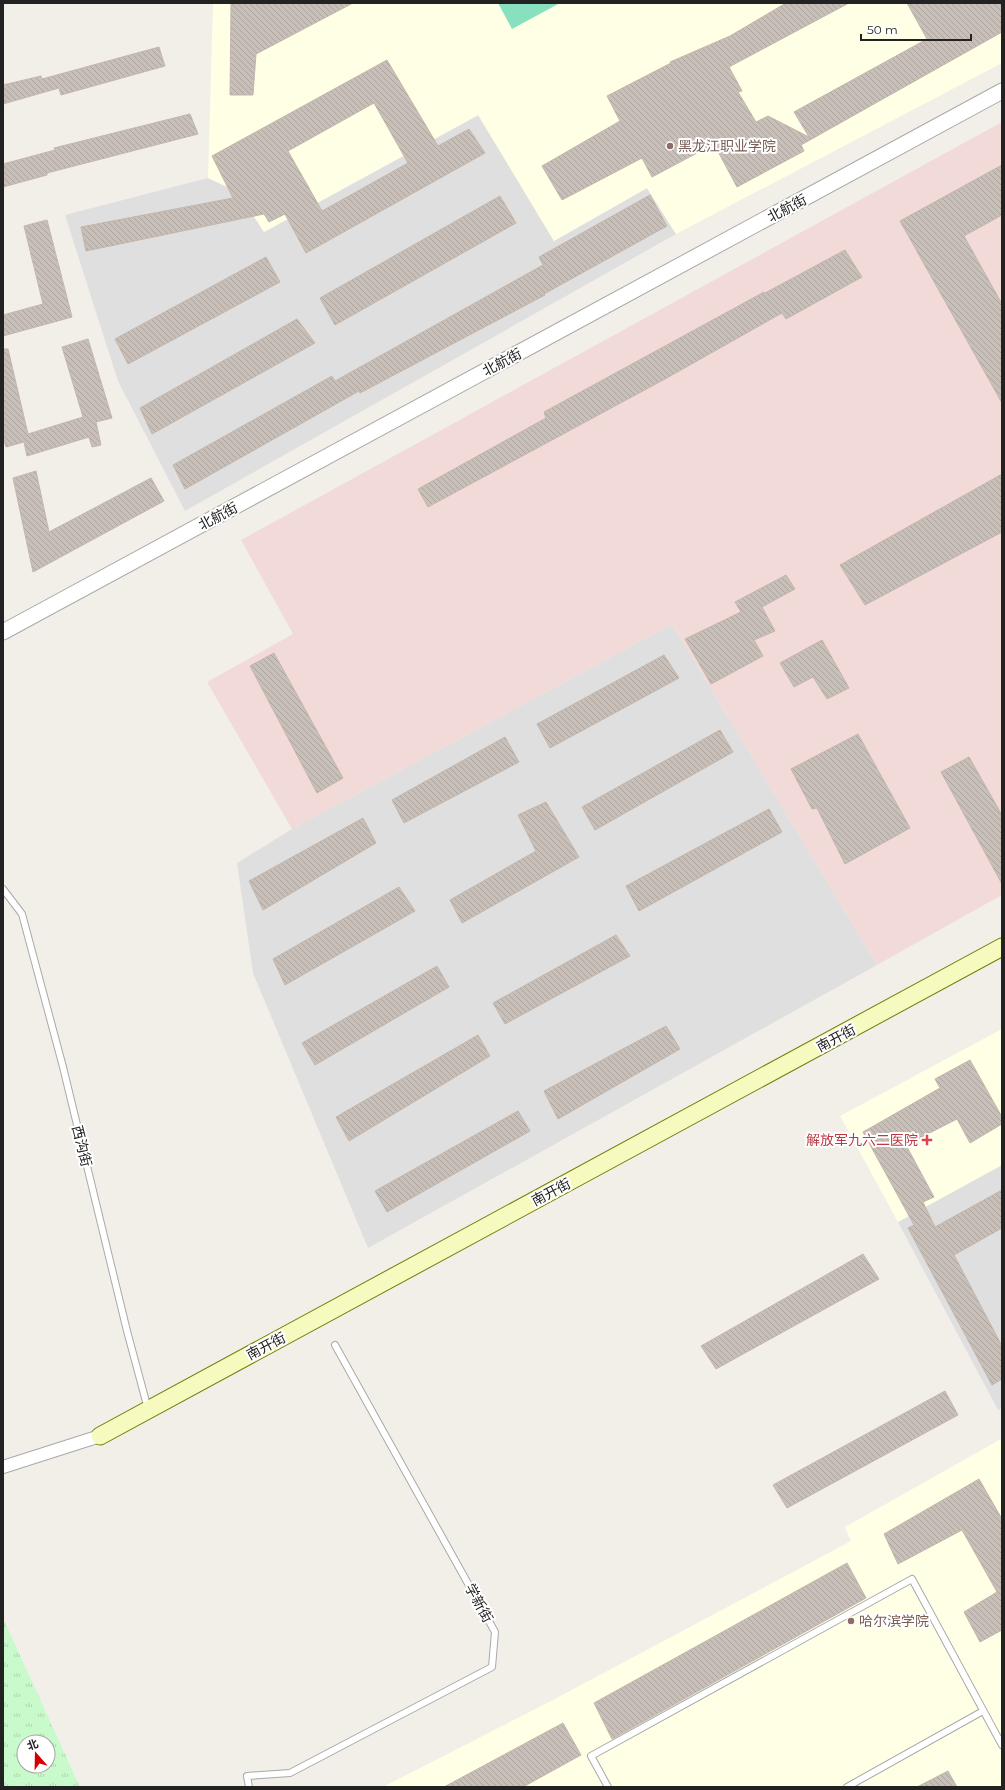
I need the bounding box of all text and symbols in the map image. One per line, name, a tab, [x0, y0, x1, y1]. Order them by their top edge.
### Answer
scale bar	[861, 16, 971, 42]
text: 50 m	[867, 22, 898, 37]
place label: 黑龙江职业学院	[678, 137, 776, 155]
marker: 黑龙江职业学院	[665, 141, 675, 151]
street label: 北航街	[764, 190, 810, 226]
street label: 北航街	[479, 344, 525, 380]
street label: 北航街	[195, 498, 241, 534]
street label: 南开街	[813, 1020, 859, 1056]
street label: 西沟街	[68, 1123, 96, 1169]
place label: 解放军九六二医院	[806, 1131, 918, 1149]
marker: 解放军九六二医院	[921, 1134, 933, 1146]
street label: 南开街	[528, 1174, 574, 1210]
street label: 南开街	[243, 1328, 289, 1364]
street label: 学新街	[461, 1580, 497, 1626]
place label: 哈尔滨学院	[859, 1612, 929, 1630]
marker: 哈尔滨学院	[846, 1616, 856, 1626]
north arrow	[16, 1734, 56, 1774]
text: 北	[25, 1736, 40, 1753]

